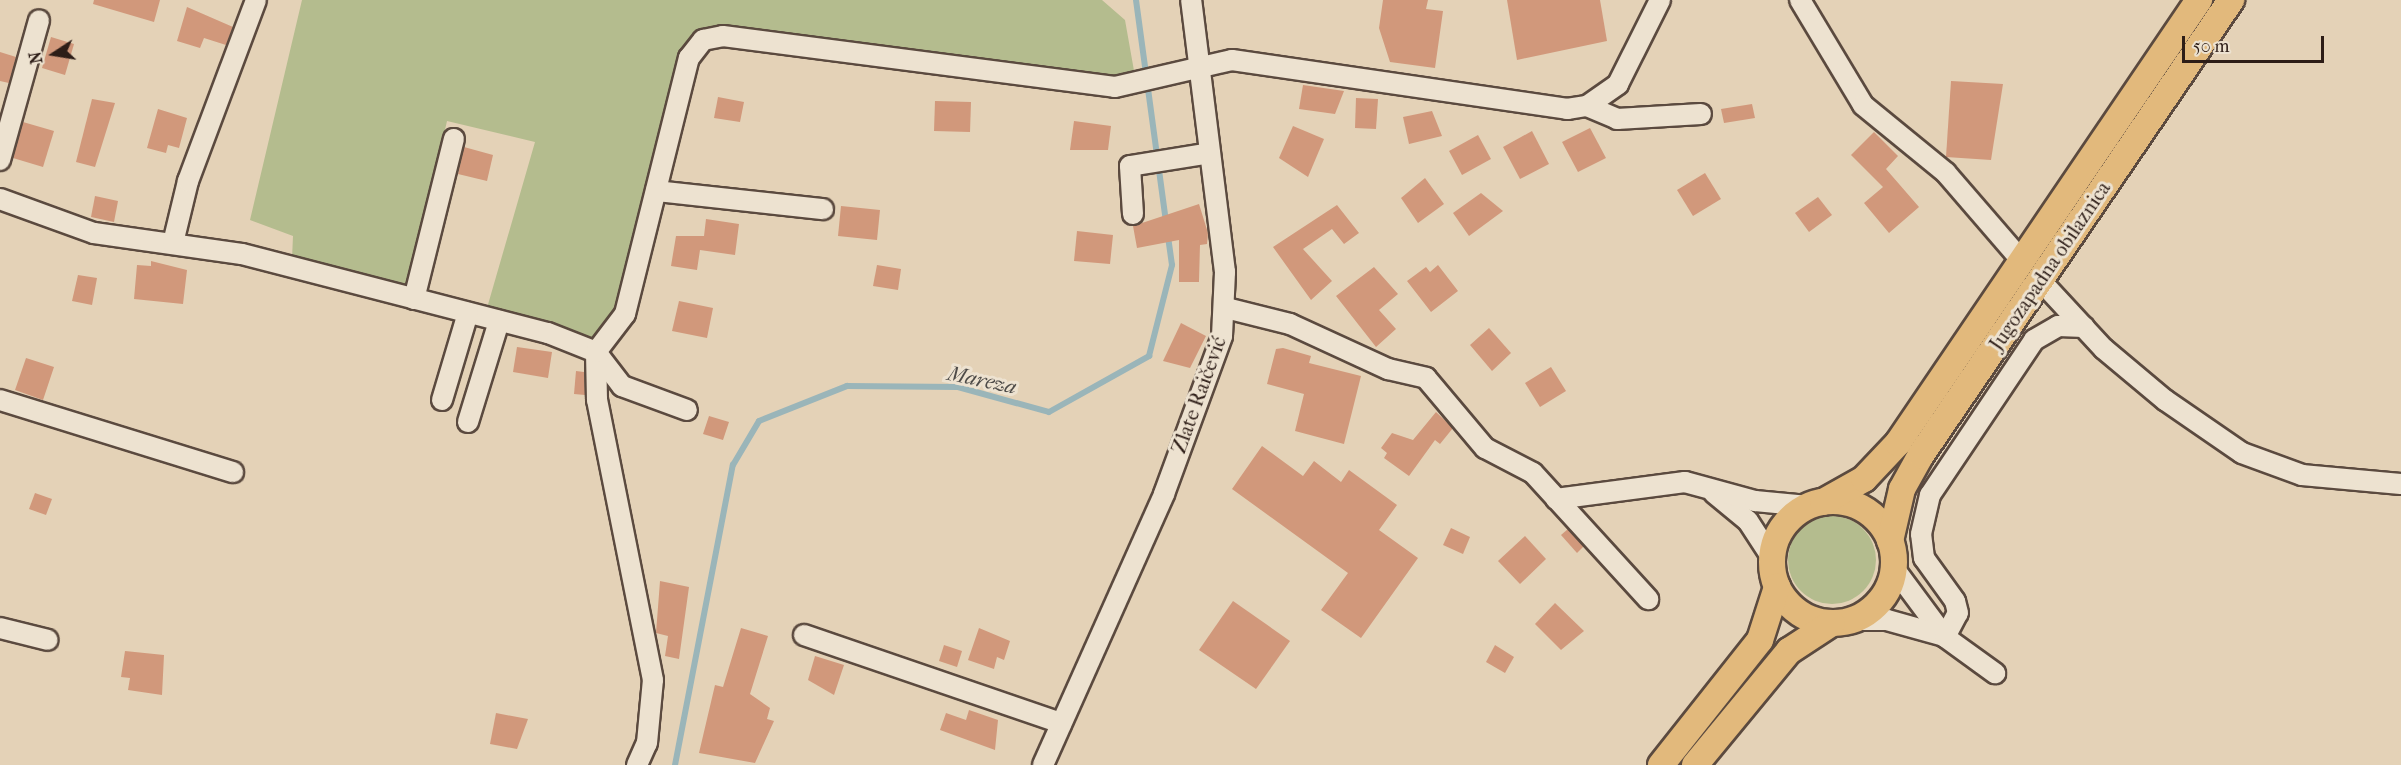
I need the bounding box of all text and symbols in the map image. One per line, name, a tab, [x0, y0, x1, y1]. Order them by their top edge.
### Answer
north arrow	[24, 24, 84, 84]
scale bar	[2185, 24, 2328, 62]
text: 50 m	[2193, 36, 2229, 57]
text: N	[25, 50, 46, 66]
street label: Jugozapadna obilaznica	[1984, 177, 2116, 355]
street label: Zlate Raičević	[1167, 333, 1231, 457]
water label: Mareza	[945, 360, 1019, 400]

